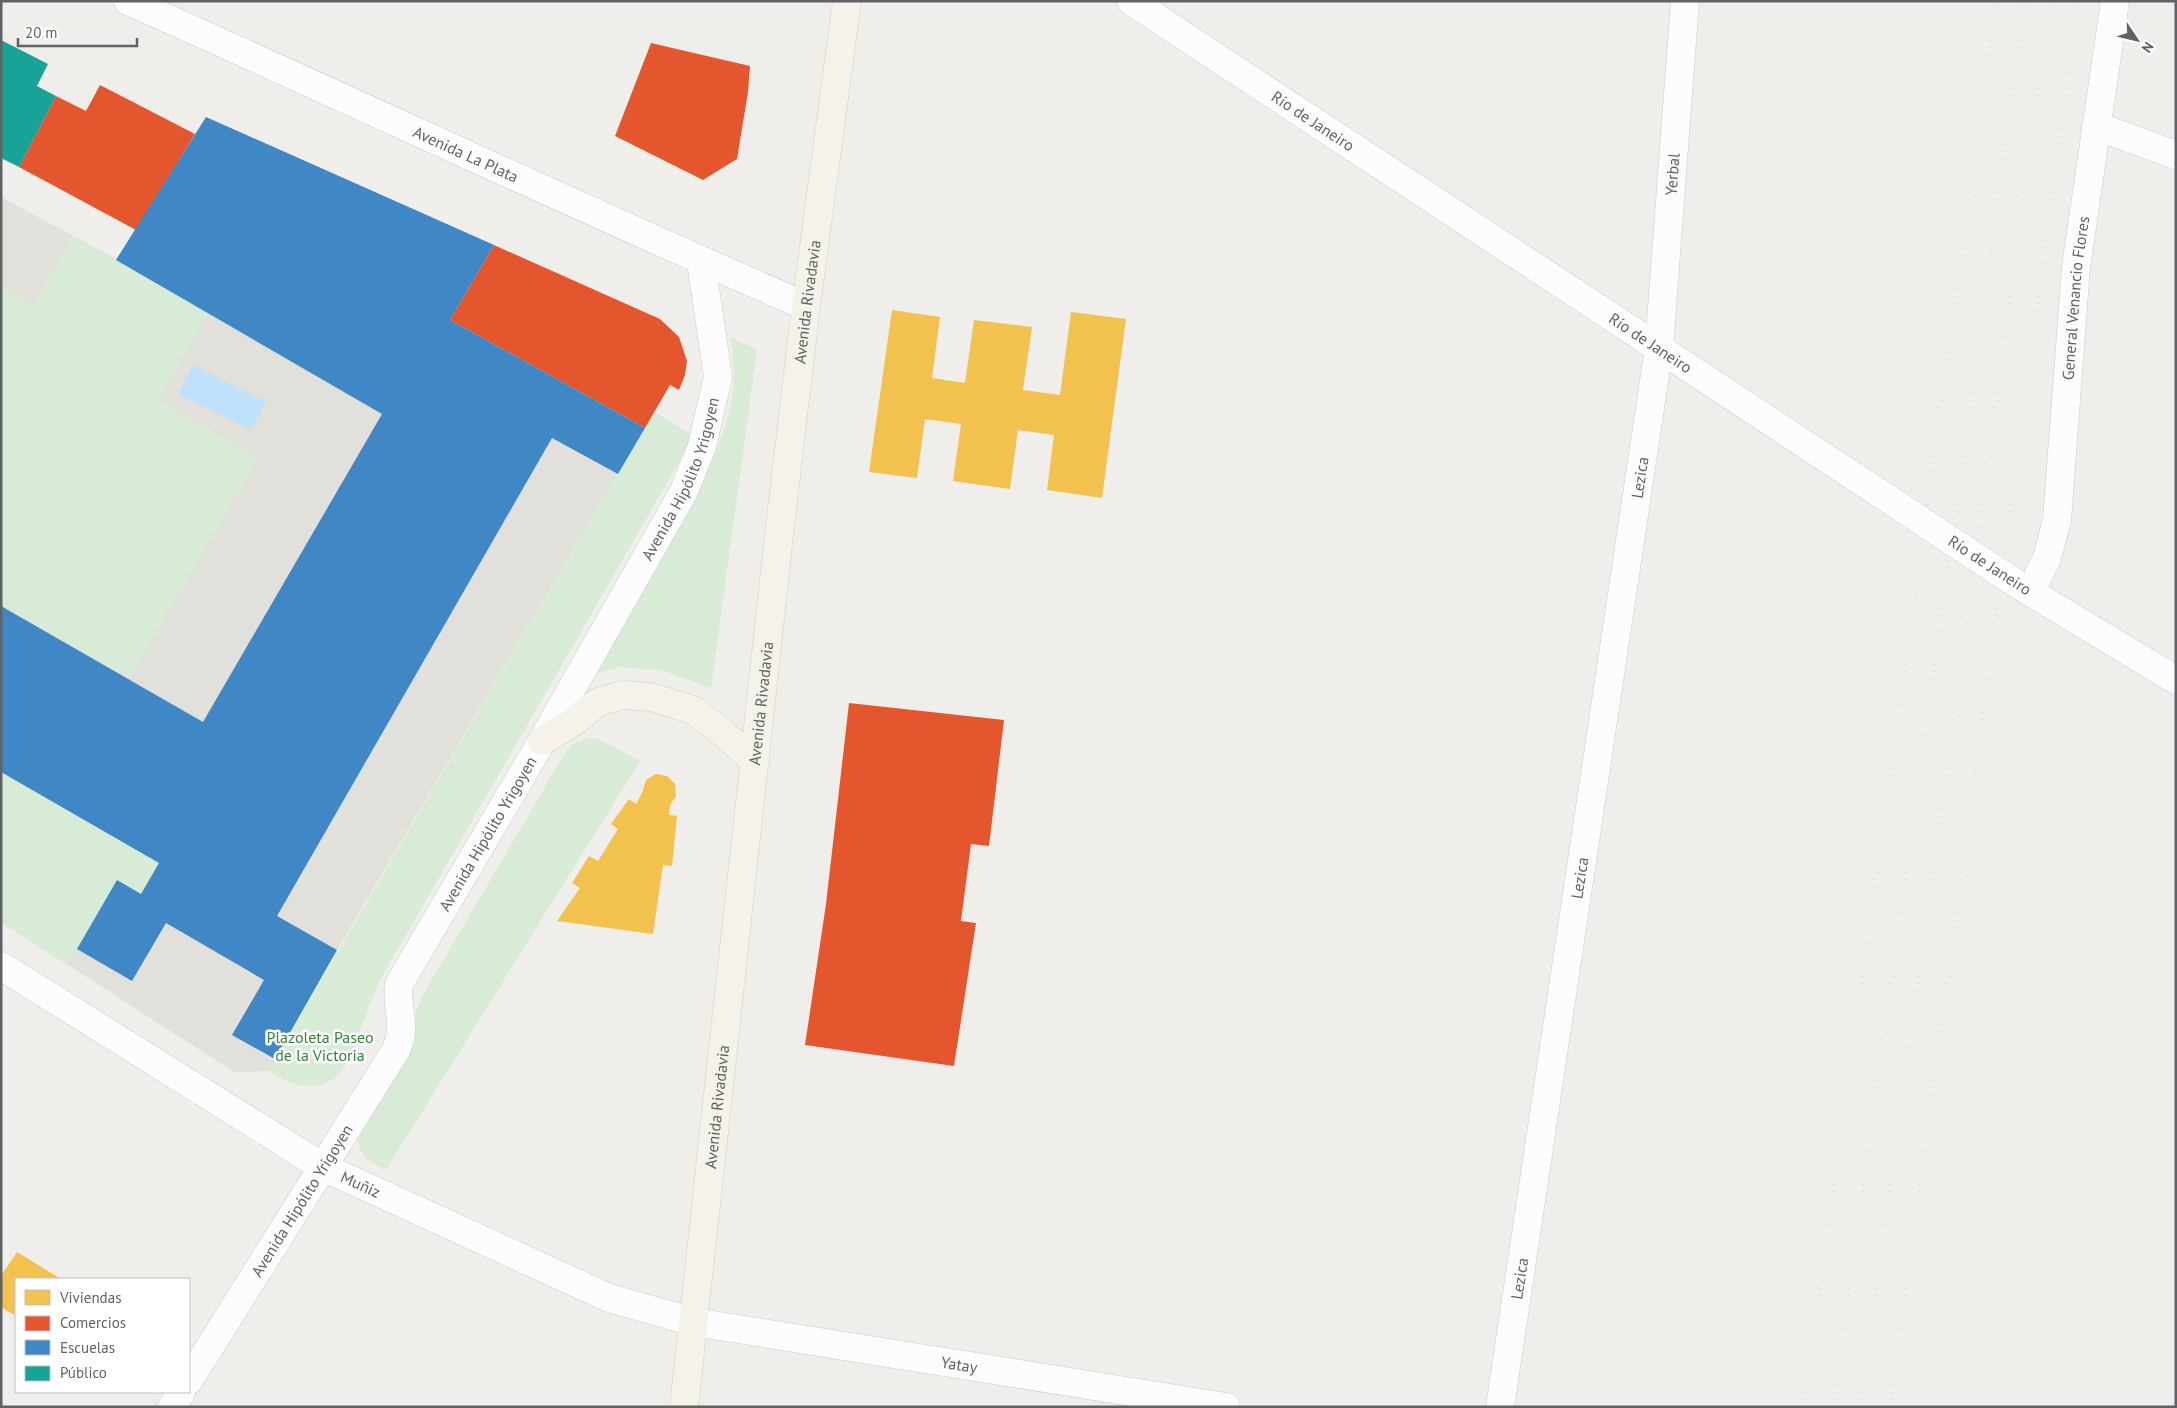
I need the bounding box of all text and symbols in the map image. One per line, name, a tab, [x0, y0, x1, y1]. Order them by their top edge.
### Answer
scale bar	[18, 15, 136, 47]
north arrow	[2112, 15, 2162, 65]
text: 20 m	[25, 23, 58, 42]
text: N	[2138, 39, 2158, 56]
street label: Río de Janeiro	[1268, 86, 1358, 155]
street label: Avenida La Plata	[410, 121, 522, 187]
street label: Yerbal	[1660, 152, 1684, 196]
street label: General Venancio Flores	[2058, 214, 2093, 381]
street label: Avenida Rivadavia	[789, 239, 825, 365]
street label: Río de Janeiro	[1605, 308, 1696, 377]
street label: Avenida Hipólito Yrigoyen	[637, 395, 723, 564]
street label: Lezica	[1627, 455, 1653, 500]
street label: Río de Janeiro	[1945, 531, 2035, 599]
street label: Avenida Rivadavia	[744, 640, 777, 766]
street label: Avenida Hipólito Yrigoyen	[434, 753, 541, 915]
street label: Lezica	[1566, 856, 1592, 900]
park label: Plazoleta Paseo de la Victoria	[266, 1027, 374, 1065]
street label: Avenida Rivadavia	[700, 1044, 733, 1170]
street label: Avenida Hipólito Yrigoyen	[246, 1121, 357, 1280]
street label: Muñiz	[338, 1167, 384, 1202]
street label: Lezica	[1506, 1256, 1532, 1301]
legend	[15, 1278, 190, 1393]
text: Viviendas	[59, 1288, 121, 1307]
text: Comercios	[60, 1313, 126, 1332]
text: Escuelas	[60, 1338, 115, 1357]
street label: Yatay	[940, 1352, 979, 1377]
text: Público	[60, 1363, 107, 1382]

